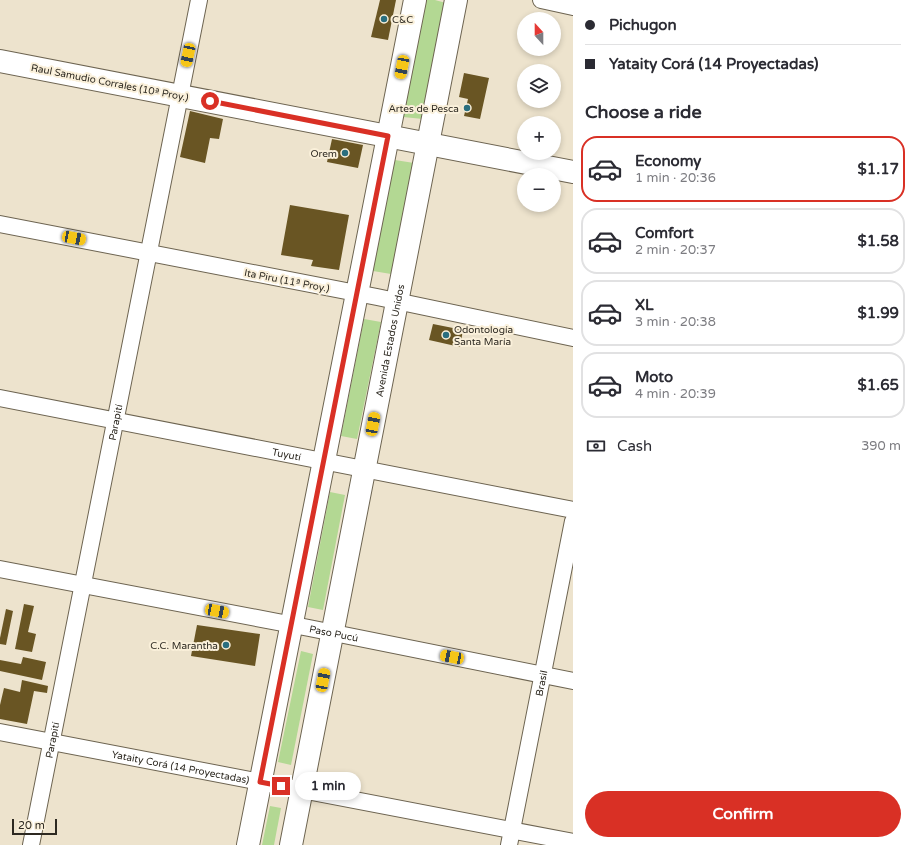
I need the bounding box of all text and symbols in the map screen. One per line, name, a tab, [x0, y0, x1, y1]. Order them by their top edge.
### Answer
north arrow	[517, 12, 561, 56]
map controls	[517, 12, 561, 212]
marker: C&C	[379, 14, 389, 24]
place label: C&C	[392, 14, 413, 26]
text: Pichugon	[609, 16, 677, 34]
car	[180, 42, 196, 68]
car	[394, 54, 410, 80]
text: Yataity Corá (14 Proyectadas)	[609, 55, 819, 73]
street label: Raul Samudio Corrales (10ª Proy.)	[30, 62, 190, 104]
button: layers	[517, 64, 561, 108]
route start	[201, 92, 219, 110]
text: Choose a ride	[585, 101, 702, 123]
place label: Artes de Pesca	[388, 103, 459, 115]
marker: Artes de Pesca	[462, 103, 472, 113]
button: +	[517, 116, 561, 160]
place label: Orem	[310, 148, 337, 160]
marker: Orem	[340, 148, 350, 158]
icon: car	[587, 151, 623, 187]
text: Economy	[635, 152, 701, 170]
text: $1.17	[858, 160, 899, 178]
button: −	[517, 168, 561, 212]
text: 1 min · 20:36	[635, 170, 716, 186]
icon: car	[587, 223, 623, 259]
text: Comfort	[635, 224, 694, 242]
car	[61, 230, 87, 246]
text: $1.58	[858, 232, 899, 250]
text: 2 min · 20:37	[635, 242, 716, 258]
street label: Ita Piru (11ª Proy.)	[243, 267, 330, 295]
street label: Avenida Estados Unidos	[374, 283, 407, 398]
icon: car	[587, 295, 623, 331]
text: XL	[635, 296, 654, 314]
text: $1.99	[858, 304, 899, 322]
text: 3 min · 20:38	[635, 314, 716, 330]
place label: Odontología Santa María	[454, 324, 513, 348]
marker: Odontología Santa María	[441, 330, 451, 340]
icon: car	[587, 367, 623, 403]
text: Moto	[635, 368, 673, 386]
text: $1.65	[858, 376, 899, 394]
text: 4 min · 20:39	[635, 386, 716, 402]
street label: Parapití	[107, 403, 126, 442]
car	[365, 411, 381, 437]
icon: cash	[585, 435, 607, 457]
text: Cash	[617, 437, 652, 455]
text: 390 m	[861, 438, 901, 454]
street label: Tuyutí	[271, 446, 302, 464]
car	[204, 603, 230, 619]
street label: Paso Pucú	[308, 623, 359, 645]
place label: C.C. Marantha	[150, 640, 218, 652]
marker: C.C. Marantha	[221, 640, 231, 650]
car	[439, 649, 465, 665]
car	[315, 667, 331, 693]
street label: Brasil	[534, 669, 550, 697]
street label: Parapití	[43, 721, 62, 759]
street label: Yataity Corá (14 Proyectadas)	[111, 749, 250, 787]
callout: 1 min	[295, 772, 361, 800]
route end	[272, 777, 290, 795]
text: 1 min	[311, 778, 345, 794]
button: Confirm	[585, 791, 901, 837]
scale bar	[12, 817, 57, 836]
text: 20 m	[18, 819, 45, 832]

